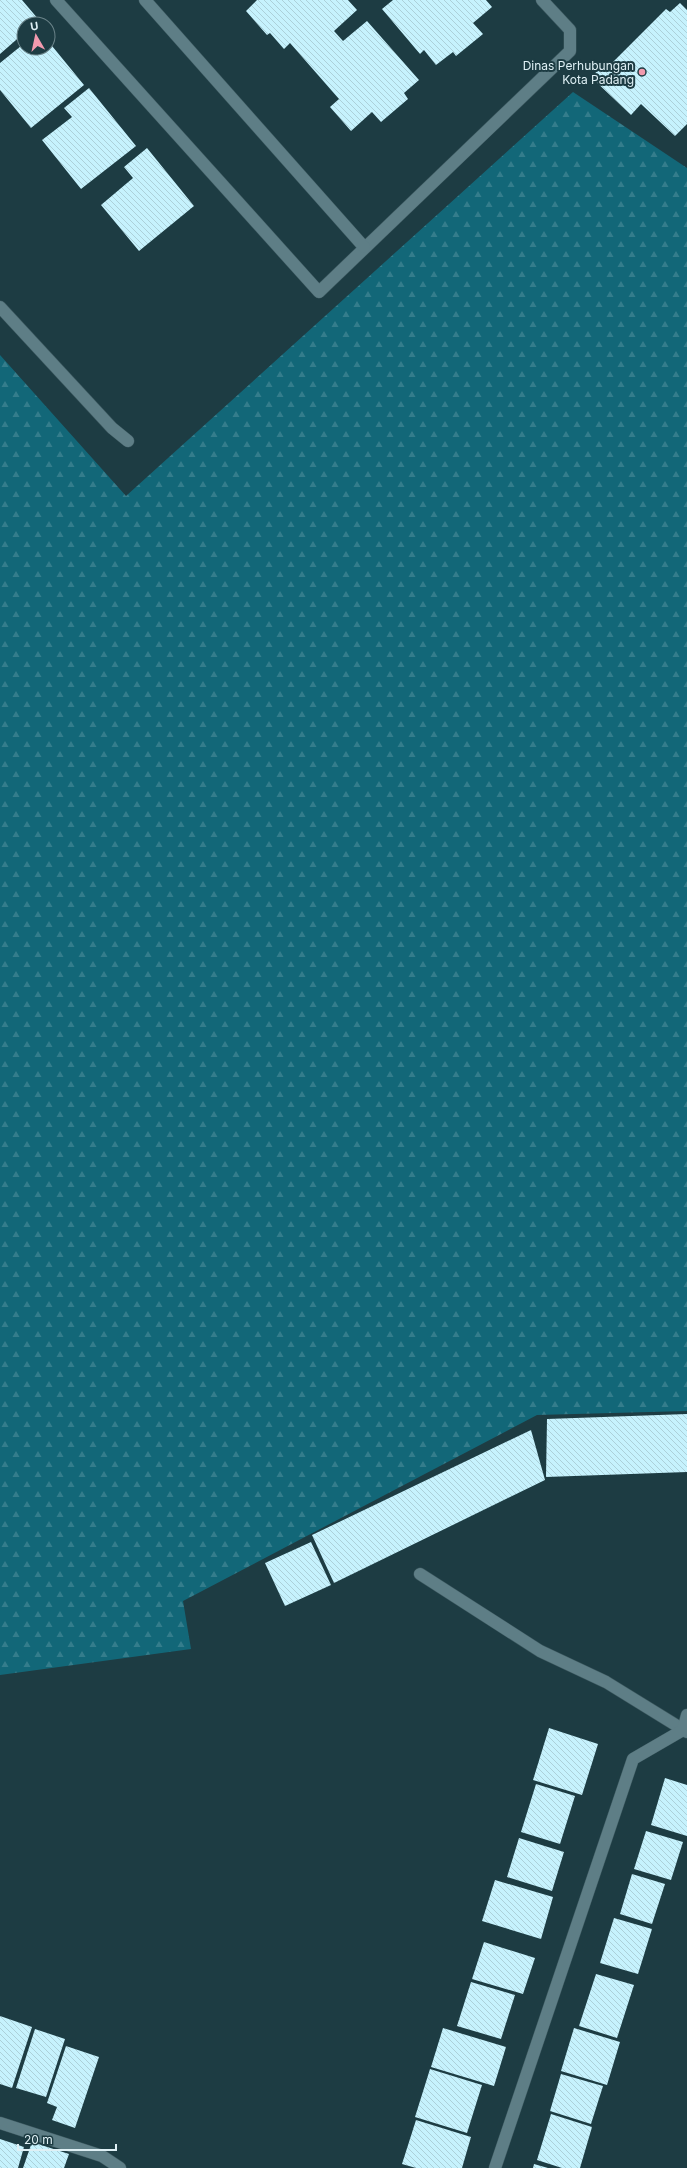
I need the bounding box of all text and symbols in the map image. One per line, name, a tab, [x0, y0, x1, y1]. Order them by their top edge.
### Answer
north arrow	[16, 16, 56, 56]
text: U	[29, 19, 40, 34]
place label: Dinas Perhubungan Kota Padang	[523, 58, 634, 87]
marker: Dinas Perhubungan Kota Padang	[637, 67, 647, 77]
scale bar	[18, 2126, 116, 2152]
text: 20 m	[24, 2132, 53, 2147]

